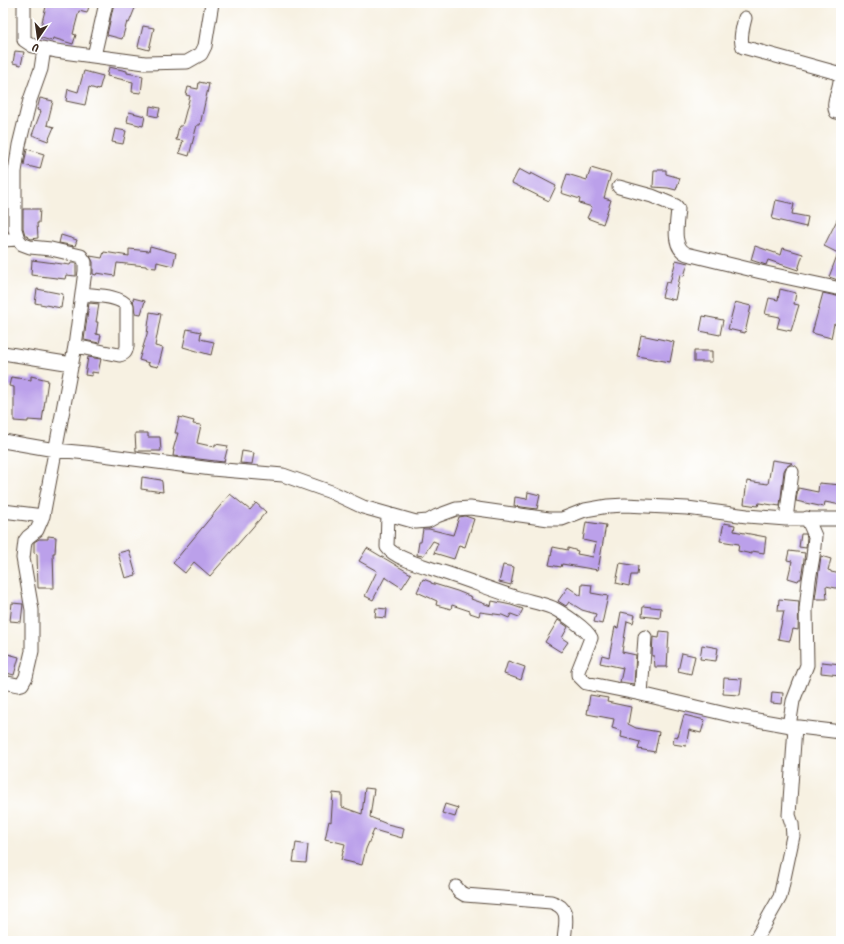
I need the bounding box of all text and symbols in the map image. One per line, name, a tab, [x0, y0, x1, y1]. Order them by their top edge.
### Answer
north arrow	[18, 18, 58, 58]
text: U	[30, 37, 41, 56]

